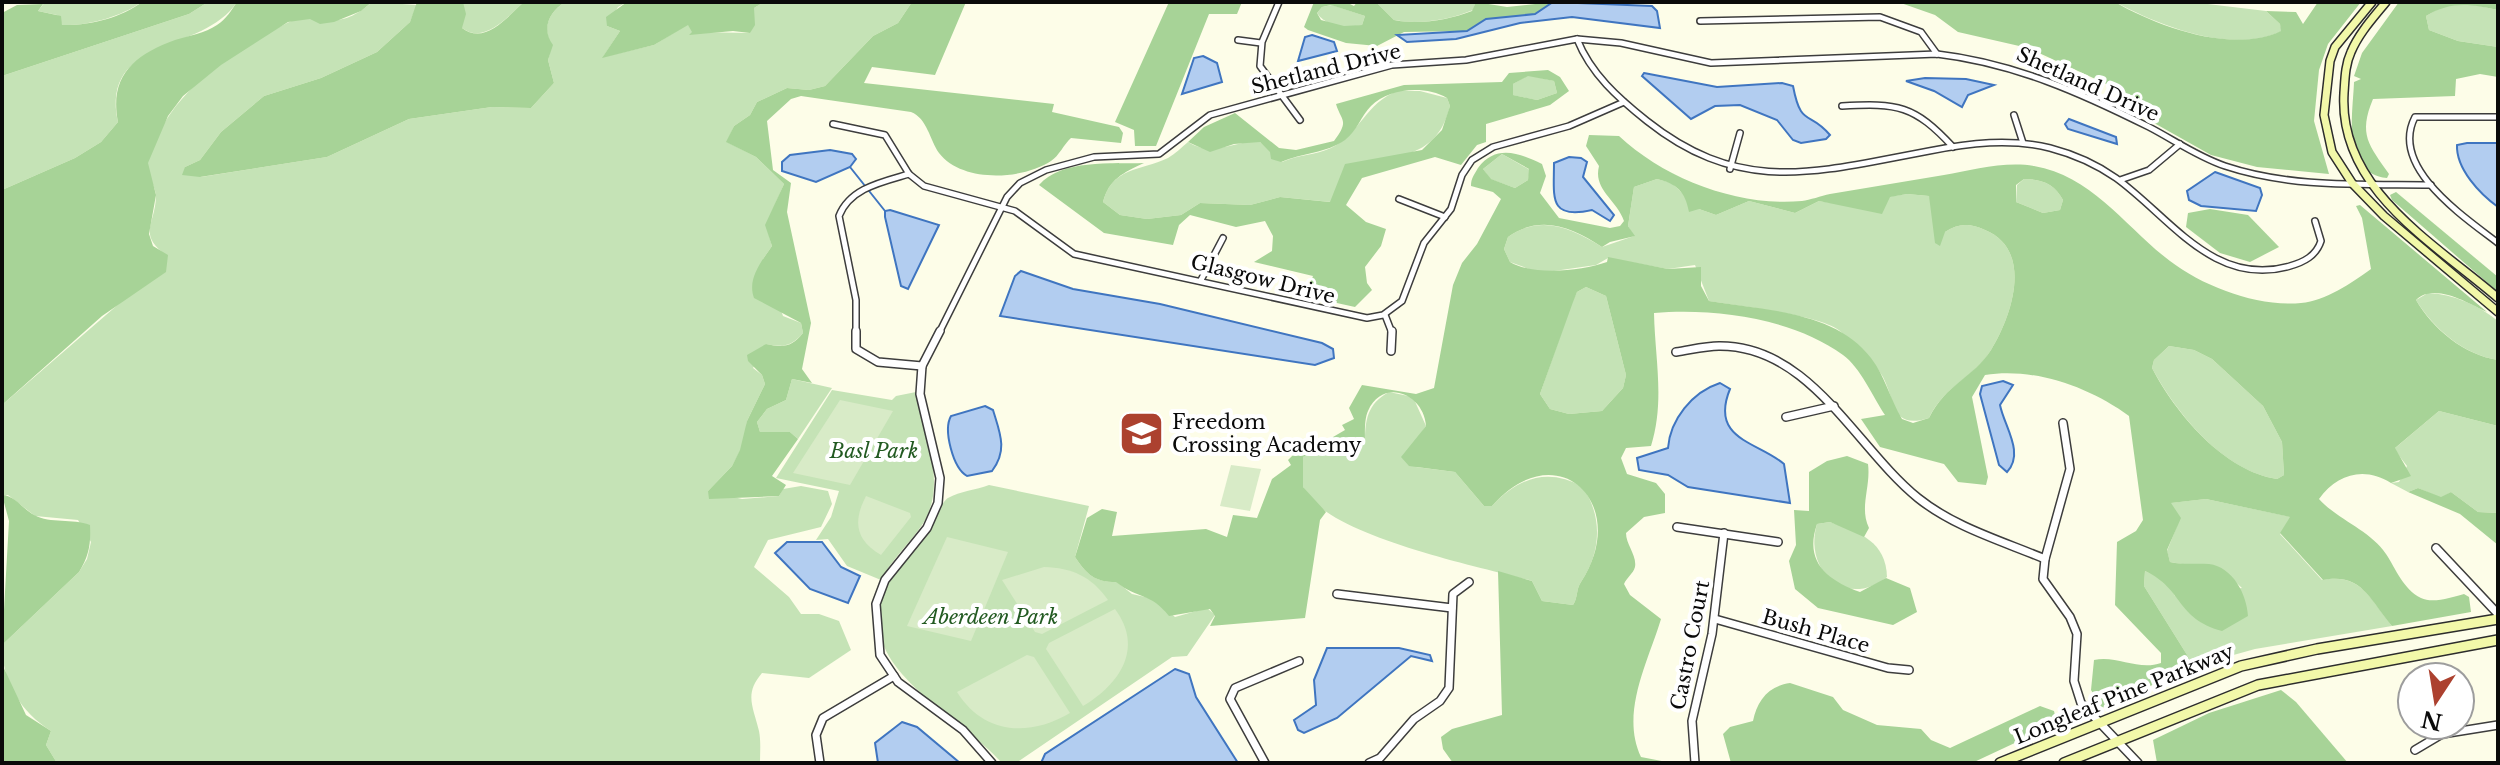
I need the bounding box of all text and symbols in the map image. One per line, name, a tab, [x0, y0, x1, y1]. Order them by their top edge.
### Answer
street label: Shetland Drive	[1249, 39, 1403, 99]
street label: Shetland Drive	[2013, 42, 2163, 126]
street label: Glasgow Drive	[1188, 249, 1338, 309]
school or university icon: Freedom Crossing Academy	[1117, 409, 1165, 457]
place label: Freedom Crossing Academy	[1172, 410, 1362, 457]
park label: Basl Park	[829, 439, 918, 463]
street label: Castro Court	[1666, 578, 1714, 712]
street label: Bush Place	[1759, 604, 1873, 658]
park label: Aberdeen Park	[921, 605, 1058, 629]
street label: Longleaf Pine Parkway	[2011, 639, 2237, 749]
north arrow	[2396, 661, 2476, 741]
text: N	[2419, 705, 2445, 735]

